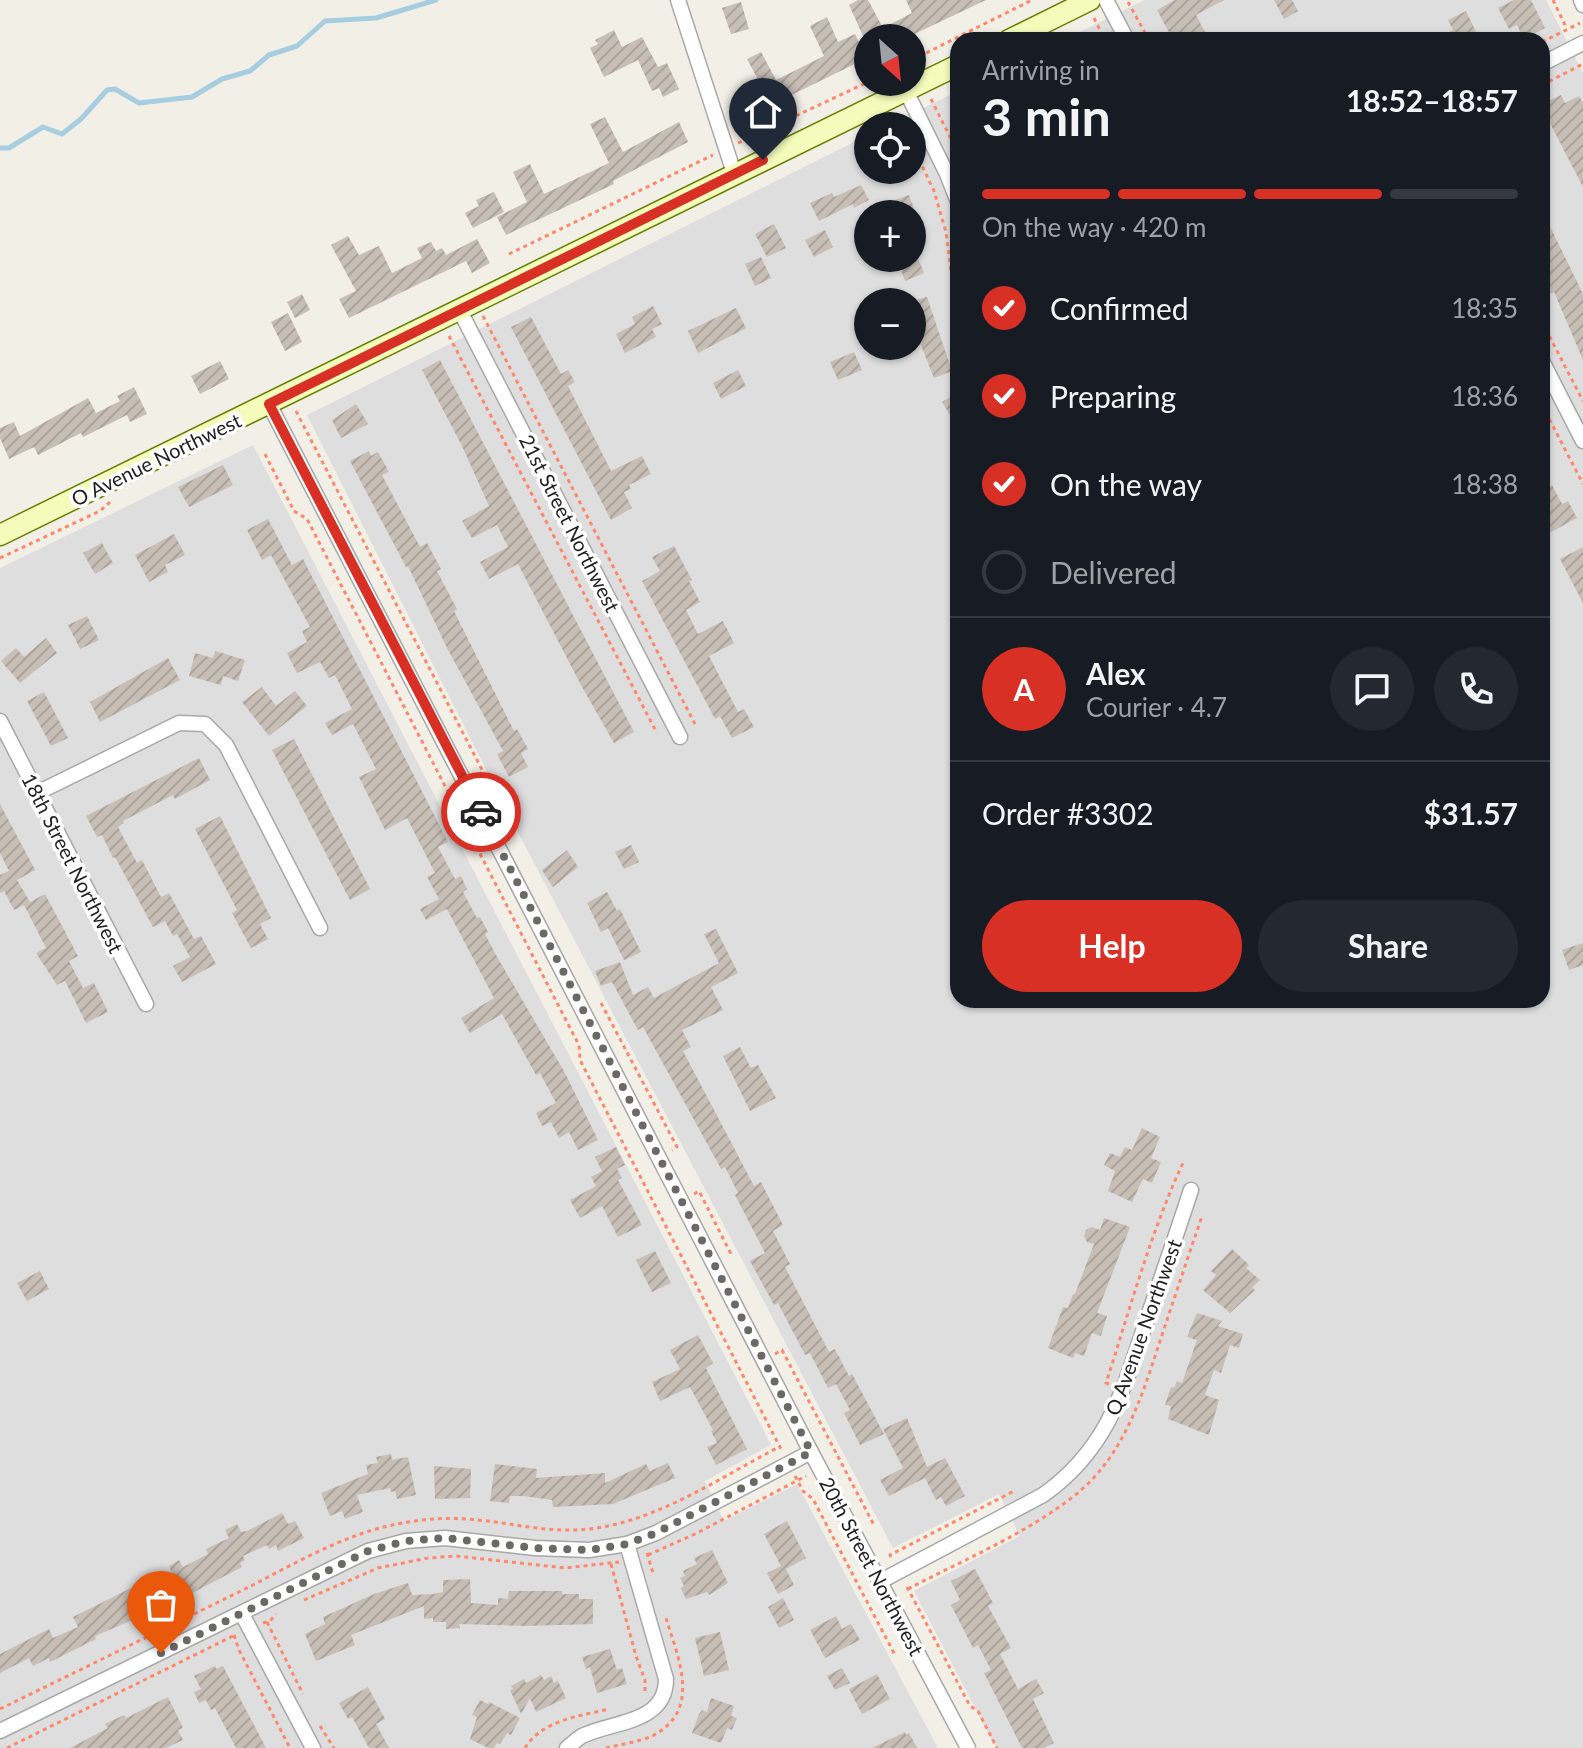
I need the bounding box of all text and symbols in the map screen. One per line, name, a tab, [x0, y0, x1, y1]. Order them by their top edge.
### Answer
north arrow	[854, 24, 926, 96]
map controls	[854, 24, 926, 360]
text: Arriving in	[982, 54, 1100, 86]
pin	[729, 78, 797, 160]
text: 18:52–18:57	[1346, 82, 1518, 118]
text: 3 min	[982, 85, 1111, 147]
icon: home	[741, 90, 785, 134]
button: locate	[854, 112, 926, 184]
button: +	[854, 200, 926, 272]
text: On the way · 420 m	[982, 211, 1206, 243]
icon: check	[982, 286, 1026, 330]
button: −	[854, 288, 926, 360]
text: Confirmed	[1050, 290, 1189, 326]
text: 18:35	[1451, 292, 1518, 324]
icon: check	[982, 374, 1026, 418]
text: Preparing	[1050, 378, 1176, 414]
text: 18:36	[1451, 380, 1518, 412]
street label: O Avenue Northwest	[67, 408, 245, 510]
street label: 21st Street Northwest	[515, 430, 625, 616]
icon: check	[982, 462, 1026, 506]
text: On the way	[1050, 466, 1202, 502]
text: 18:38	[1451, 468, 1518, 500]
text: Delivered	[1050, 554, 1177, 590]
button: chat	[1330, 647, 1414, 731]
button: phone	[1434, 647, 1518, 731]
text: Alex	[1086, 655, 1146, 691]
text: A	[1014, 671, 1034, 707]
text: Courier · 4.7	[1086, 691, 1227, 723]
street label: 18th Street Northwest	[17, 769, 129, 957]
courier	[441, 772, 521, 852]
icon: car	[459, 790, 503, 834]
text: Order #3302	[982, 795, 1154, 831]
text: $31.57	[1424, 795, 1518, 831]
button: Help	[982, 900, 1242, 992]
button: Share	[1258, 900, 1518, 992]
street label: Q Avenue Northwest	[1100, 1236, 1186, 1418]
street label: 20th Street Northwest	[815, 1473, 929, 1659]
pin	[127, 1571, 195, 1653]
icon: bag	[139, 1583, 183, 1627]

